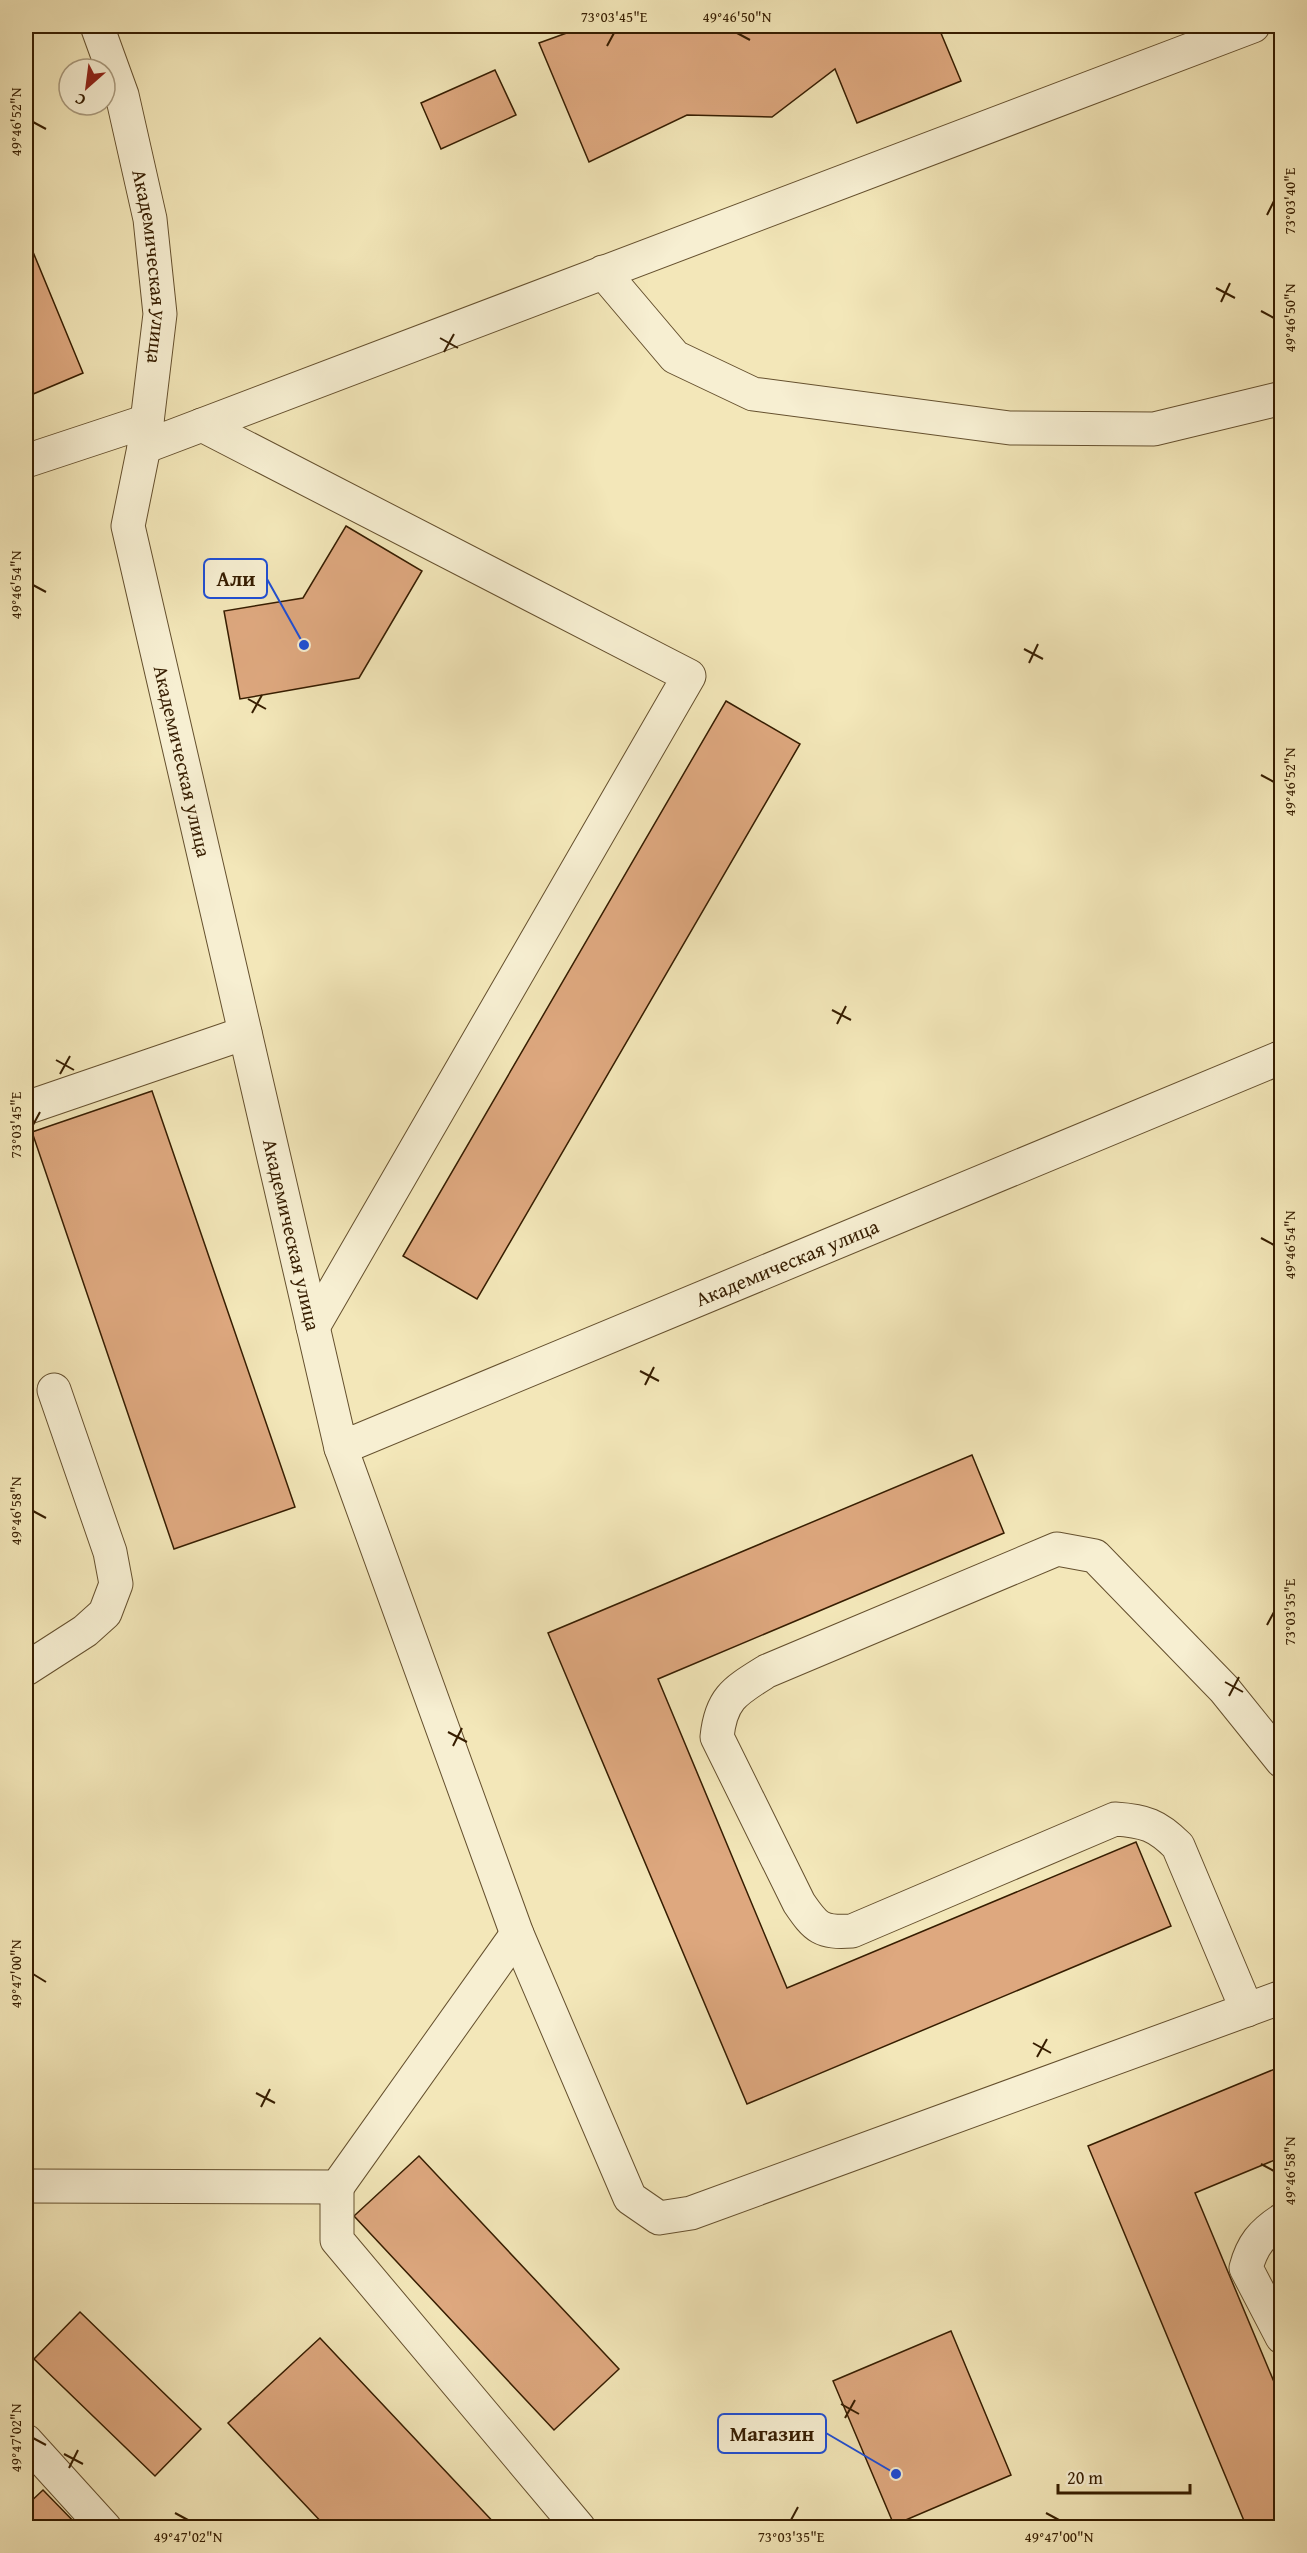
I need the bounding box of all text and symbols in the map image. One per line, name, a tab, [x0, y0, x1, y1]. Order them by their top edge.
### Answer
text: 73°03'45"E	[581, 6, 648, 27]
text: 49°46'50"N	[703, 6, 772, 27]
north arrow	[57, 57, 117, 117]
text: 49°46'52"N	[5, 87, 26, 156]
text: С	[70, 88, 90, 113]
street label: Академическая улица	[125, 166, 175, 366]
text: 73°03'40"E	[1279, 167, 1300, 234]
text: 49°46'50"N	[1279, 283, 1300, 352]
text: 49°46'54"N	[5, 550, 26, 619]
callout: Али	[204, 559, 267, 598]
text: Али	[217, 563, 255, 594]
street label: Академическая улица	[147, 662, 219, 860]
text: 49°46'52"N	[1279, 747, 1300, 816]
text: 73°03'45"E	[5, 1091, 26, 1158]
street label: Академическая улица	[256, 1136, 329, 1334]
text: 49°46'54"N	[1279, 1210, 1300, 1279]
street label: Академическая улица	[691, 1211, 884, 1313]
text: 49°46'58"N	[5, 1476, 26, 1545]
text: 73°03'35"E	[1279, 1578, 1300, 1645]
text: 49°47'00"N	[5, 1939, 26, 2008]
text: 49°46'58"N	[1279, 2136, 1300, 2205]
text: 49°47'02"N	[5, 2403, 26, 2472]
callout: Магазин	[718, 2414, 826, 2453]
text: Магазин	[730, 2418, 814, 2449]
scale bar	[1058, 2457, 1190, 2495]
text: 20 m	[1067, 2464, 1103, 2491]
text: 49°47'02"N	[154, 2526, 223, 2547]
text: 73°03'35"E	[758, 2526, 825, 2547]
text: 49°47'00"N	[1025, 2526, 1094, 2547]

